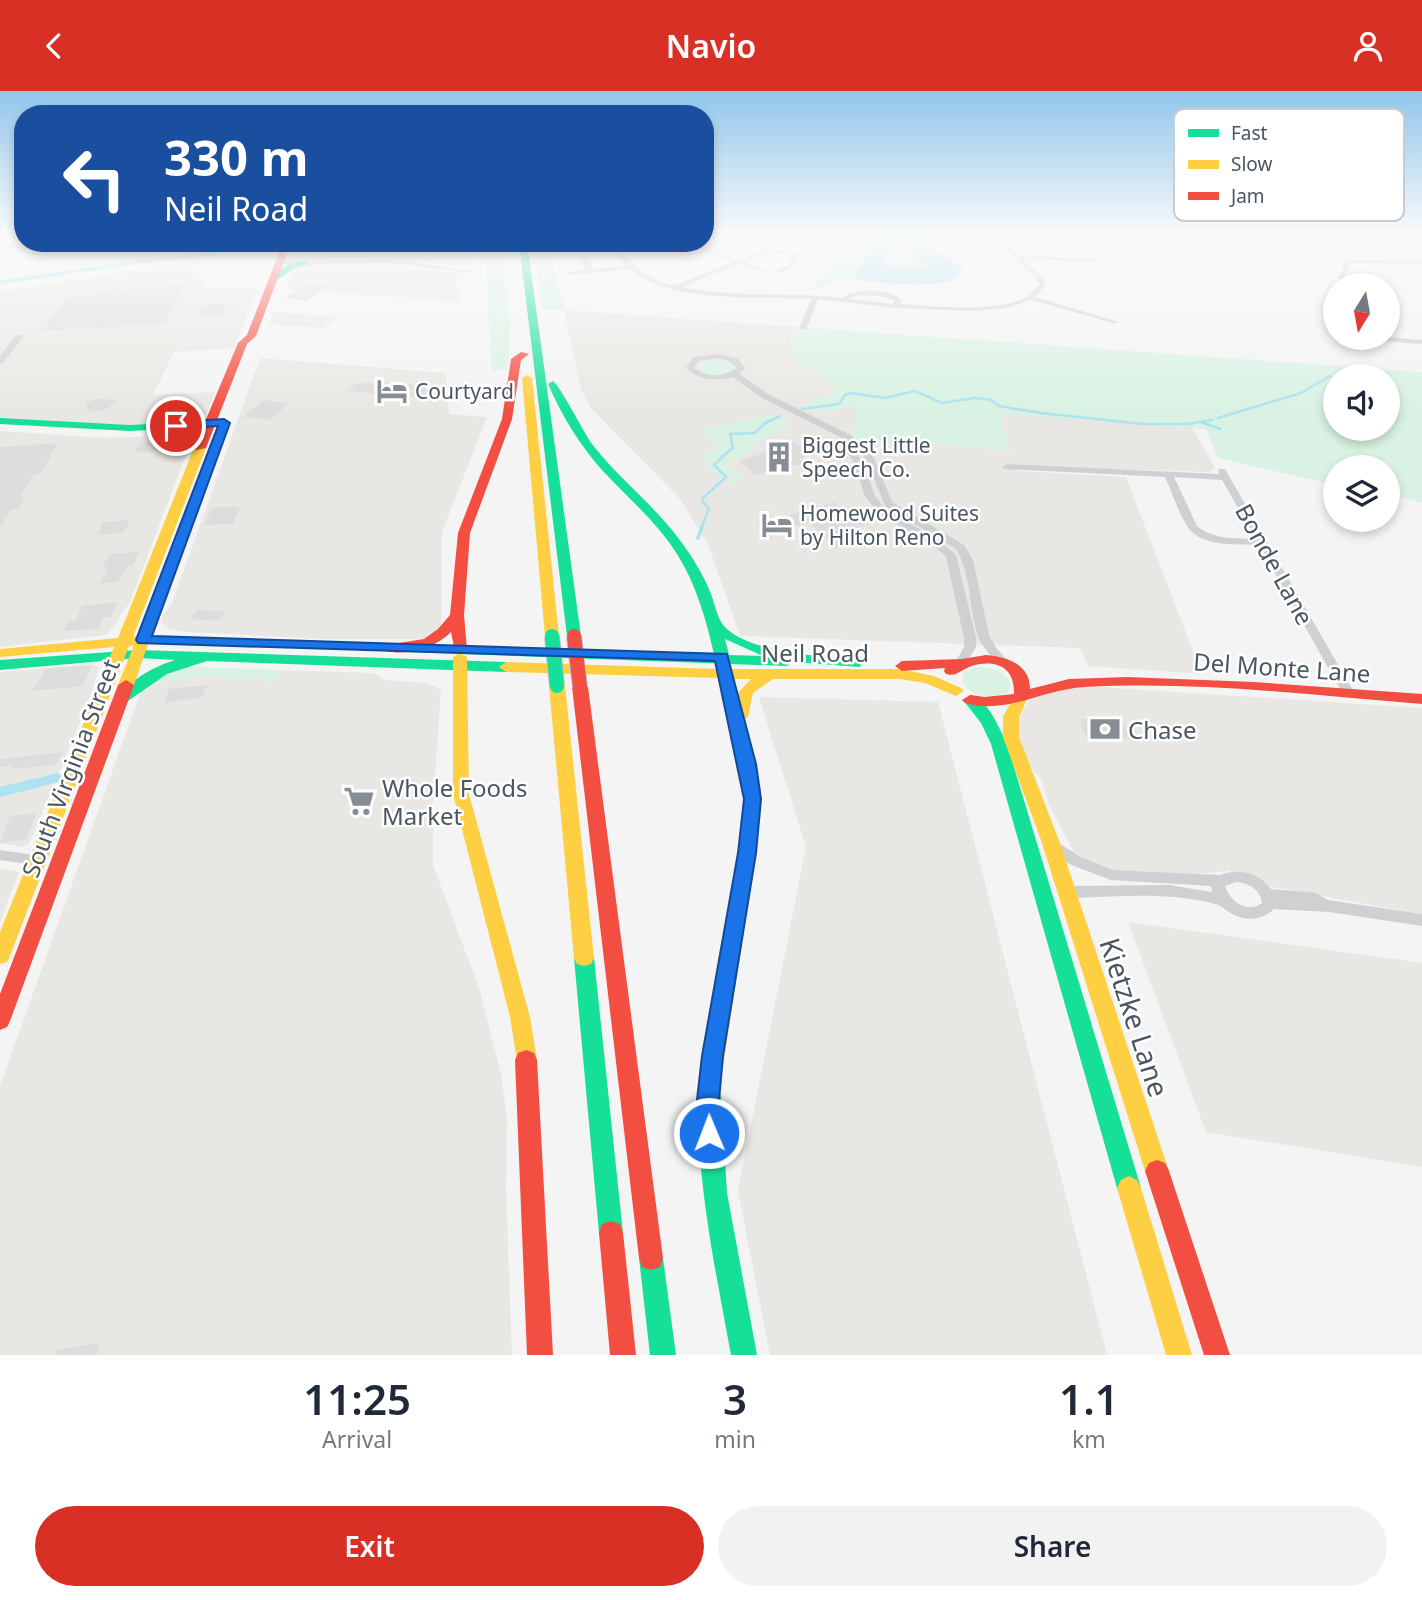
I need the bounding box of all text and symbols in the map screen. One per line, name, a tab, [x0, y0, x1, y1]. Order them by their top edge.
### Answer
text: Navio	[666, 24, 756, 67]
icon: back	[35, 27, 73, 65]
icon: person	[1349, 27, 1387, 65]
legend	[1174, 109, 1404, 221]
text: Fast	[1231, 120, 1268, 146]
text: 330 m	[164, 124, 309, 190]
icon: left	[49, 133, 140, 224]
text: Slow	[1231, 151, 1272, 177]
text: Jam	[1229, 183, 1265, 209]
text: Neil Road	[164, 187, 308, 230]
north arrow	[1323, 273, 1400, 350]
map controls	[1323, 273, 1400, 532]
button: sound	[1323, 364, 1400, 441]
hotel icon: Courtyard	[375, 374, 409, 408]
place label: Courtyard	[415, 377, 514, 405]
pin	[146, 396, 206, 456]
icon: arrive	[157, 407, 195, 445]
place label: Biggest Little Speech Co.	[802, 431, 931, 483]
building icon: Biggest Little Speech Co.	[762, 440, 796, 474]
button: layers	[1323, 455, 1400, 532]
street label: Bonde Lane	[1228, 497, 1322, 631]
place label: Homewood Suites by Hilton Reno	[800, 499, 979, 551]
hotel icon: Homewood Suites by Hilton Reno	[760, 508, 794, 542]
street label: Neil Road	[761, 636, 869, 669]
street label: Del Monte Lane	[1192, 644, 1372, 690]
street label: South Virginia Street	[13, 654, 127, 882]
bank icon: Chase	[1088, 712, 1122, 746]
place label: Chase	[1128, 713, 1197, 746]
place label: Whole Foods Market	[382, 771, 527, 832]
supermarket icon: Whole Foods Market	[342, 784, 376, 818]
street label: Kietzke Lane	[1091, 933, 1179, 1101]
position arrow	[672, 1096, 746, 1170]
text: 11:25	[303, 1370, 411, 1427]
text: 3	[723, 1370, 747, 1427]
text: 1.1	[1059, 1370, 1119, 1427]
text: Arrival	[322, 1423, 392, 1455]
text: min	[714, 1423, 756, 1455]
text: km	[1072, 1423, 1106, 1455]
button: Exit	[35, 1506, 704, 1586]
button: Share	[718, 1506, 1387, 1586]

